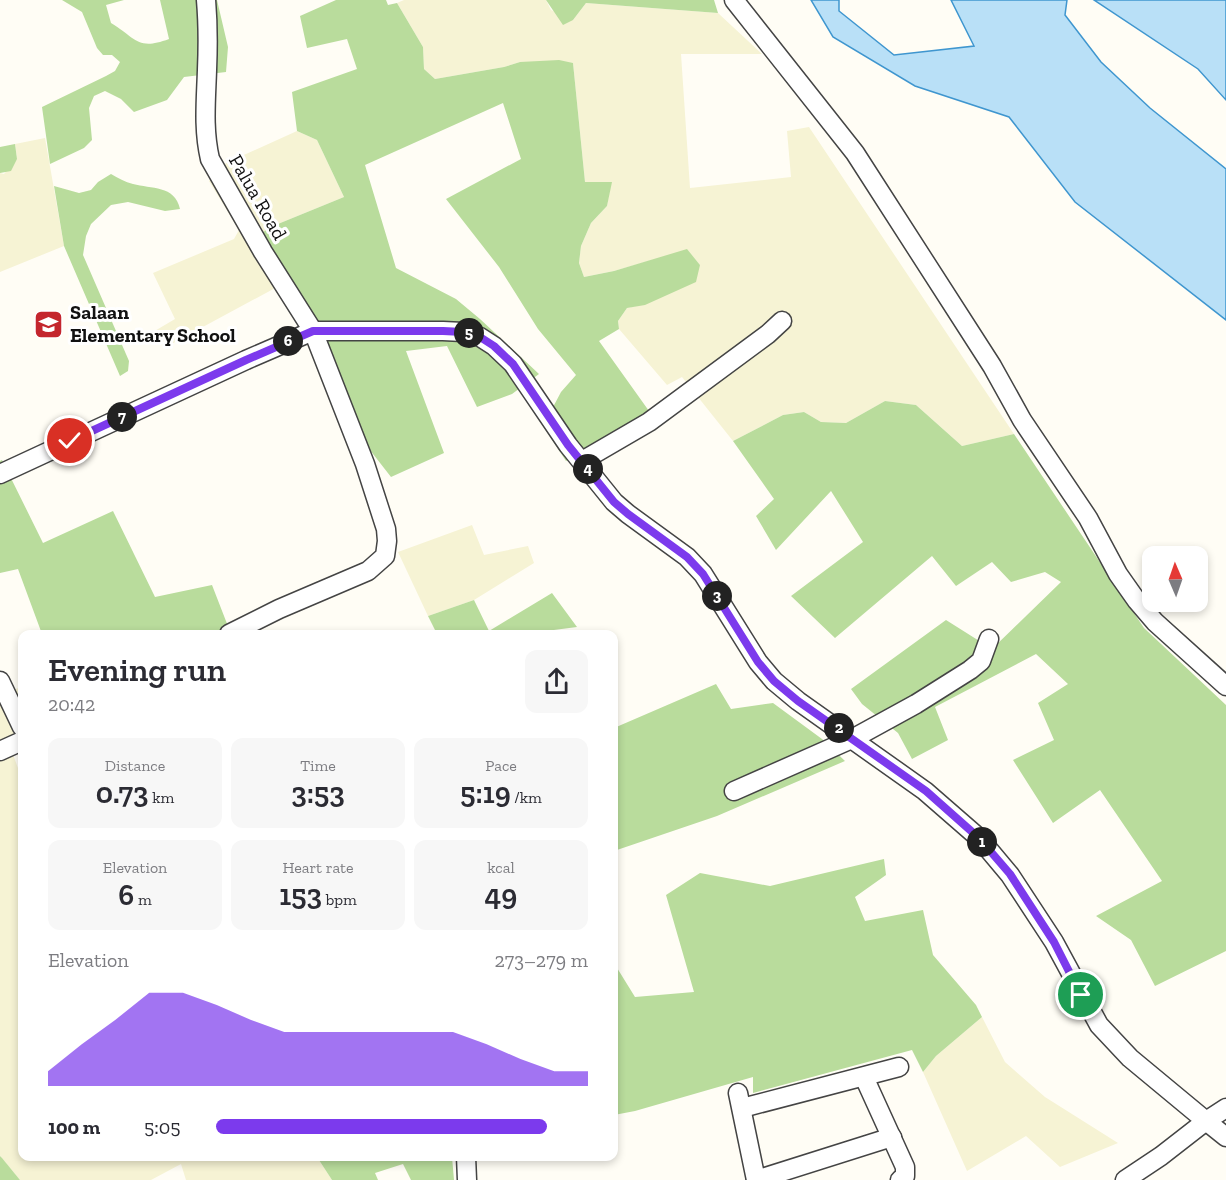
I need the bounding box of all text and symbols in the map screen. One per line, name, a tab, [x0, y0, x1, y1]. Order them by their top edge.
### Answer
street label: Palua Road	[224, 150, 292, 244]
place label: Salaan Elementary School	[70, 300, 236, 347]
school or university icon: Salaan Elementary School	[33, 308, 65, 340]
pin: 5	[454, 318, 484, 348]
text: 5	[465, 323, 473, 342]
pin: 6	[273, 326, 303, 356]
text: 6	[284, 331, 292, 350]
pin: 7	[107, 402, 137, 432]
text: 7	[118, 407, 126, 426]
pin	[44, 415, 95, 466]
icon: check	[53, 424, 86, 457]
pin: 4	[573, 454, 603, 484]
text: 4	[583, 459, 593, 478]
north arrow	[1142, 546, 1208, 612]
map controls	[1142, 546, 1208, 612]
pin: 3	[702, 581, 732, 611]
text: 3	[713, 586, 721, 605]
text: Evening run	[48, 650, 226, 689]
button: share	[525, 650, 588, 713]
text: 20:42	[48, 692, 95, 716]
pin: 2	[824, 713, 854, 743]
text: 2	[835, 718, 843, 737]
text: Distance	[105, 756, 165, 775]
text: Time	[300, 756, 336, 775]
text: Pace	[485, 756, 517, 775]
text: 0.73	[96, 775, 149, 811]
text: 3:53	[291, 775, 345, 811]
text: 5:19	[460, 775, 511, 811]
text: km	[149, 788, 174, 807]
text: /km	[511, 788, 542, 807]
pin: 1	[967, 827, 997, 857]
text: 1	[979, 832, 985, 851]
text: Elevation	[103, 858, 167, 877]
text: Heart rate	[282, 858, 354, 877]
text: kcal	[487, 858, 515, 877]
text: 6	[118, 877, 134, 913]
text: 153	[279, 877, 322, 913]
text: 49	[485, 877, 517, 913]
text: m	[134, 890, 152, 909]
text: bpm	[322, 890, 357, 909]
text: Elevation	[48, 948, 129, 972]
text: 273–279 m	[494, 948, 588, 972]
pin	[1055, 969, 1106, 1020]
icon: arrive	[1064, 978, 1097, 1011]
text: 100 m	[48, 1115, 100, 1139]
text: 5:05	[144, 1115, 180, 1139]

